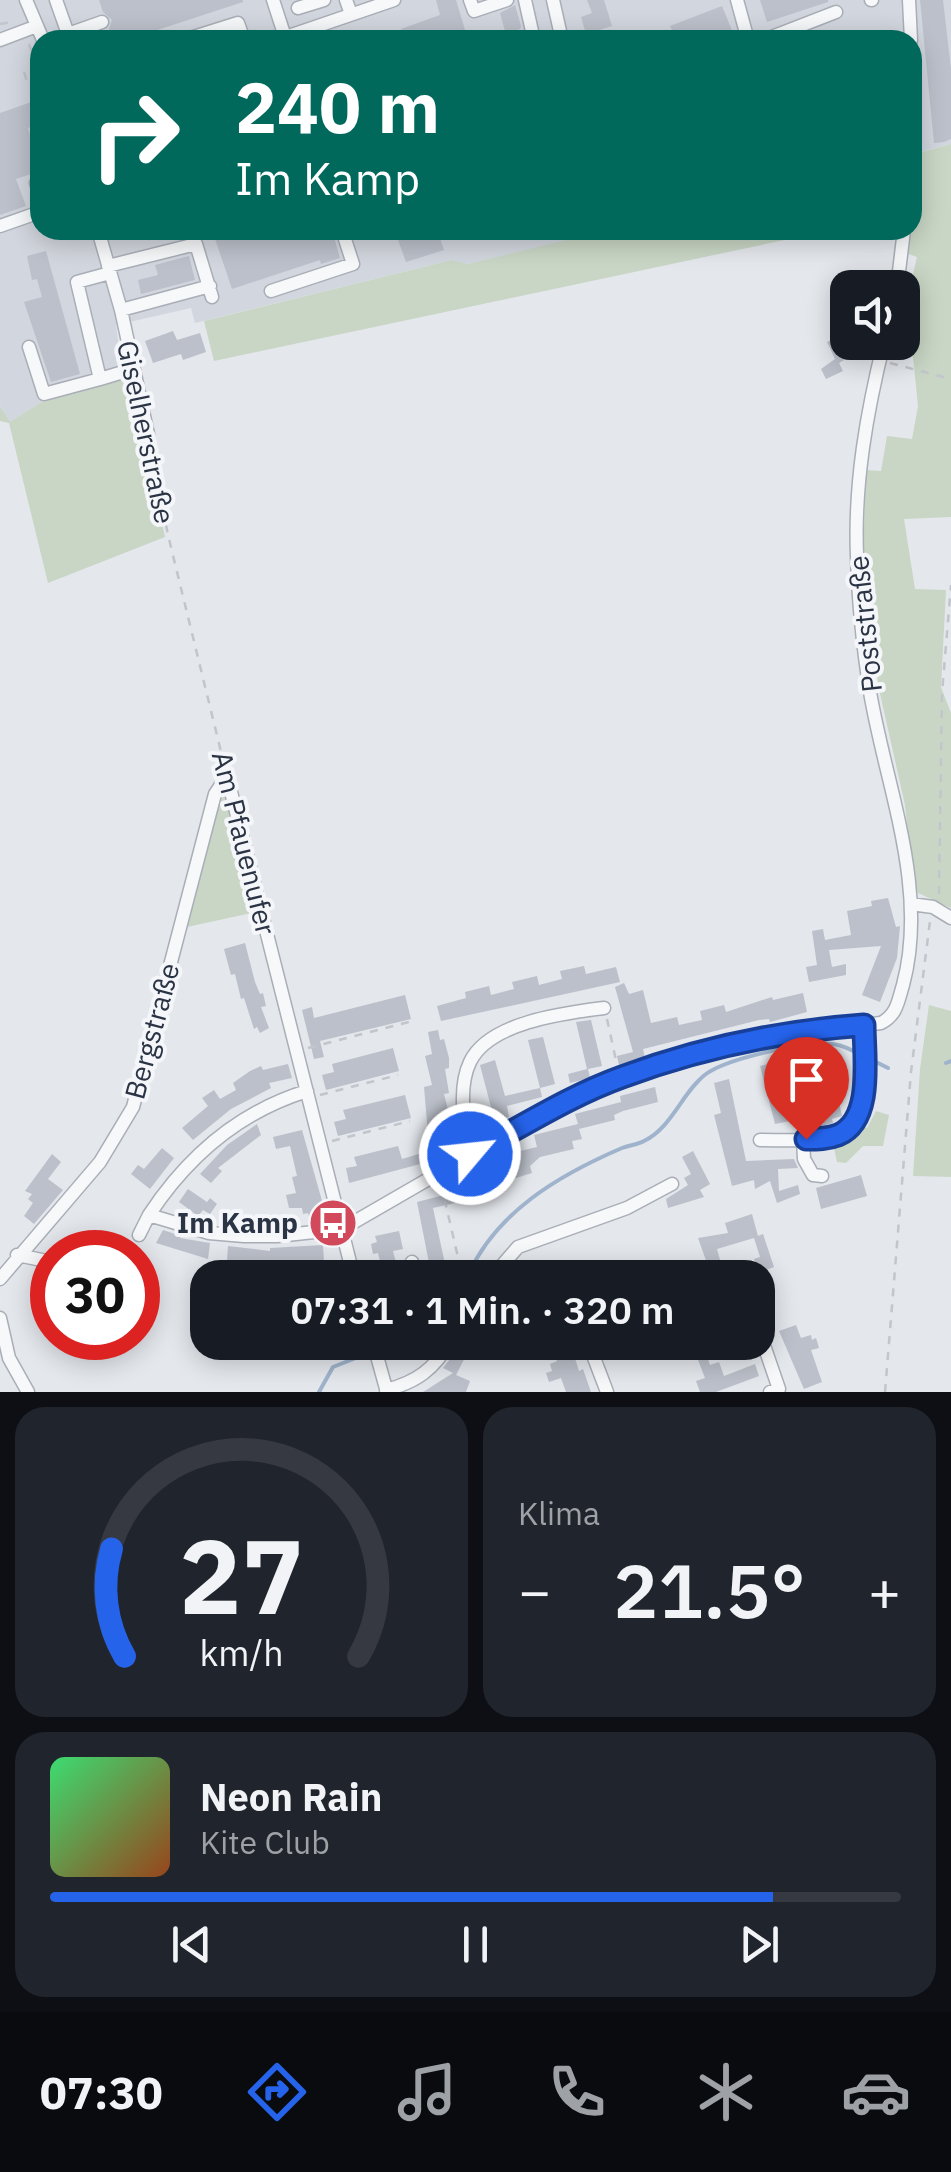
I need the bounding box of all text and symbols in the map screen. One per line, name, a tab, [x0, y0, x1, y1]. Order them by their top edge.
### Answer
text: 240 m	[235, 61, 440, 152]
icon: right	[70, 70, 200, 200]
text: Im Kamp	[235, 149, 420, 207]
map controls	[830, 270, 920, 360]
button: sound	[830, 270, 920, 360]
street label: Giselherstraße	[109, 337, 184, 527]
street label: Poststraße	[839, 554, 890, 694]
street label: Am Pfauenufer	[204, 747, 285, 938]
street label: Bergstraße	[116, 959, 187, 1103]
pin	[764, 1037, 849, 1140]
icon: arrive	[779, 1052, 834, 1107]
position arrow	[418, 1102, 522, 1206]
bus stop icon: Im Kamp	[307, 1197, 359, 1249]
place label: Im Kamp	[177, 1204, 298, 1241]
speed limit sign: 30	[30, 1230, 160, 1360]
text: 07:31 · 1 Min. · 320 m	[291, 1285, 674, 1334]
text: Klima	[518, 1492, 600, 1534]
text: 27	[179, 1507, 304, 1643]
text: 21.5°	[613, 1541, 806, 1639]
text: −	[518, 1555, 551, 1626]
text: +	[868, 1555, 901, 1626]
text: km/h	[199, 1629, 284, 1676]
text: Neon Rain	[200, 1772, 382, 1821]
text: Kite Club	[200, 1821, 330, 1863]
icon: previous	[164, 1917, 219, 1972]
icon: pause	[448, 1917, 503, 1972]
icon: next	[732, 1917, 787, 1972]
icon: directions	[242, 2057, 312, 2127]
icon: music	[392, 2057, 462, 2127]
icon: phone	[542, 2057, 612, 2127]
icon: climate	[691, 2057, 761, 2127]
icon: car	[841, 2057, 911, 2127]
text: 07:30	[40, 2063, 163, 2121]

